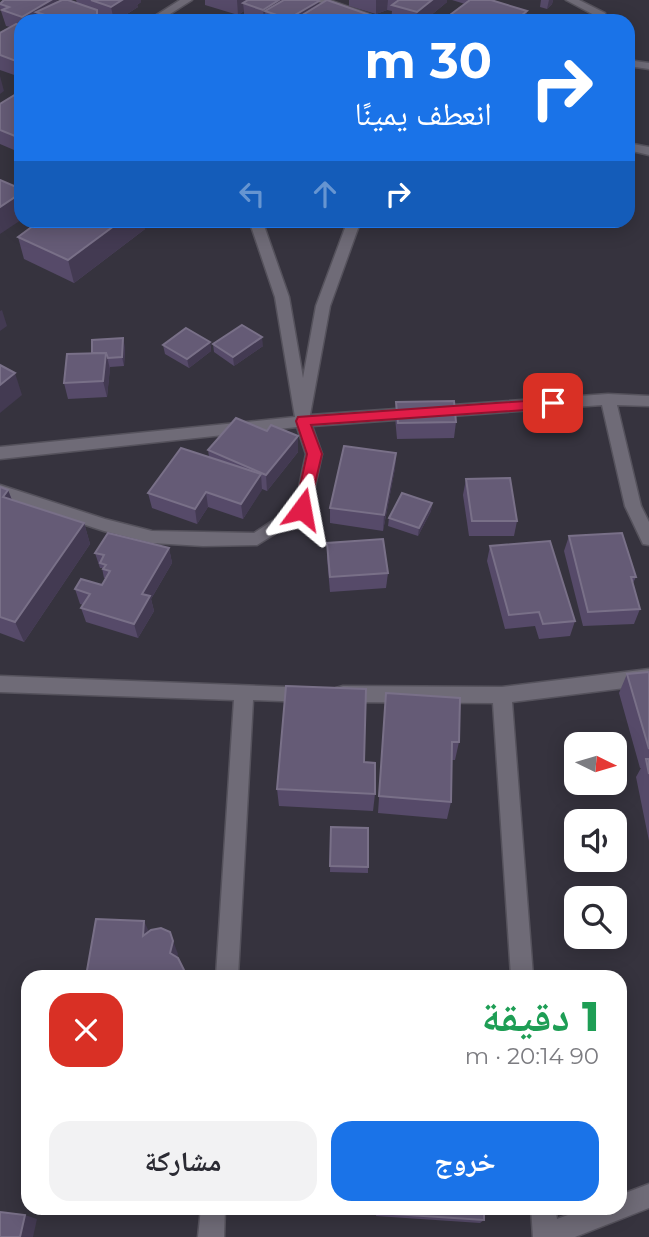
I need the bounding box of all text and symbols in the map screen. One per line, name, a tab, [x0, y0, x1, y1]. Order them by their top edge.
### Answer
text: 30 m	[364, 31, 492, 90]
icon: right	[516, 42, 607, 133]
text: انعطف يمينًا	[355, 94, 492, 133]
icon: left	[233, 175, 271, 213]
icon: ahead	[306, 175, 344, 213]
icon: right	[379, 175, 417, 213]
pin	[523, 373, 583, 433]
icon: arrive	[534, 384, 572, 422]
position arrow	[265, 472, 339, 546]
north arrow	[564, 732, 626, 794]
map controls	[564, 732, 627, 949]
button: sound	[564, 809, 627, 872]
button: search	[564, 886, 627, 949]
text: 1 دقيقة	[482, 990, 599, 1042]
button: close	[49, 993, 123, 1067]
text: 90 m · 20:14	[465, 1042, 599, 1070]
button: مشاركة	[49, 1121, 317, 1201]
button: خروج	[331, 1121, 599, 1201]

